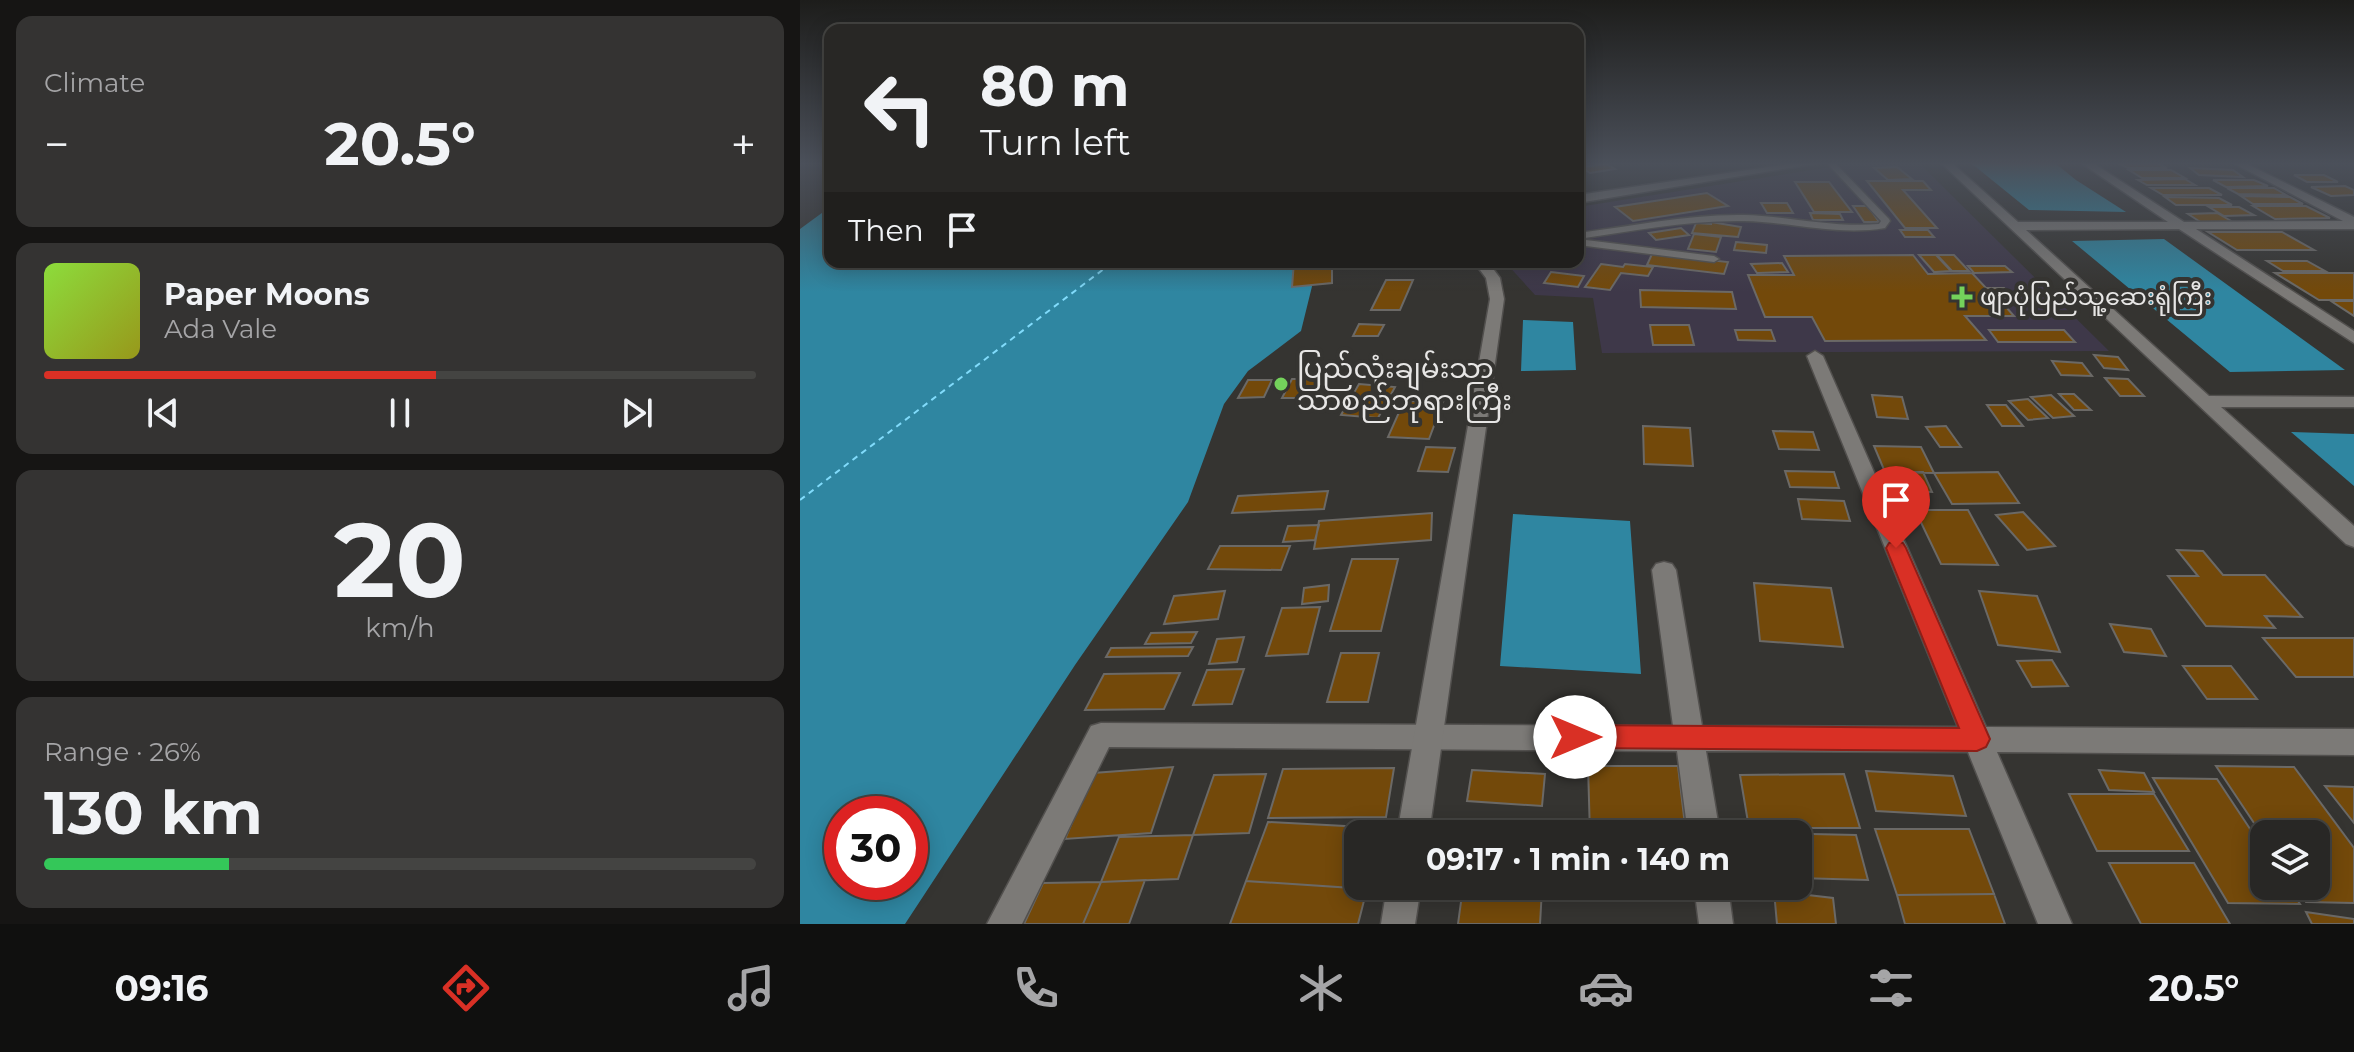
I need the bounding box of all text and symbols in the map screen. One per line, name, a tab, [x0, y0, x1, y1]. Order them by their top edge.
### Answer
text: 80 m	[980, 52, 1130, 120]
icon: left	[848, 56, 952, 160]
text: Climate	[44, 67, 145, 99]
text: 20.5°	[324, 107, 476, 180]
text: −	[44, 117, 69, 171]
text: +	[731, 117, 756, 171]
text: Turn left	[980, 120, 1131, 164]
icon: arrive	[940, 208, 984, 252]
text: Then	[848, 212, 924, 249]
text: Paper Moons	[164, 276, 370, 313]
place label: ဖျာပုံပြည်သူ့ဆေးရုံကြီး	[1980, 281, 2212, 316]
marker: ဖျာပုံပြည်သူ့ဆေးရုံကြီး	[1951, 286, 1973, 308]
text: Ada Vale	[164, 313, 277, 345]
place label: ပြည်လုံးချမ်းသာ သာစည်ဘုရားကြီး	[1297, 350, 1512, 423]
marker: ပြည်လုံးချမ်းသာ သာစည်ဘုရားကြီး	[1272, 375, 1290, 393]
icon: previous	[141, 391, 185, 435]
icon: pause	[378, 391, 422, 435]
icon: next	[615, 391, 659, 435]
pin	[1862, 466, 1930, 548]
icon: arrive	[1874, 478, 1918, 522]
text: 20	[334, 496, 466, 623]
text: km/h	[365, 612, 435, 644]
position arrow	[1533, 695, 1617, 779]
text: Range · 26%	[44, 736, 201, 768]
text: 130 km	[44, 776, 263, 849]
speed limit sign: 30	[824, 796, 928, 900]
map controls	[2250, 820, 2330, 900]
button: layers	[2250, 820, 2330, 900]
text: 09:17 · 1 min · 140 m	[1426, 841, 1730, 878]
icon: directions	[438, 960, 494, 1016]
icon: music	[723, 960, 779, 1016]
icon: phone	[1008, 960, 1064, 1016]
icon: climate	[1293, 960, 1349, 1016]
icon: car	[1578, 960, 1634, 1016]
icon: filters	[1863, 960, 1919, 1016]
text: 09:16	[115, 966, 208, 1010]
text: 20.5°	[2149, 966, 2239, 1010]

